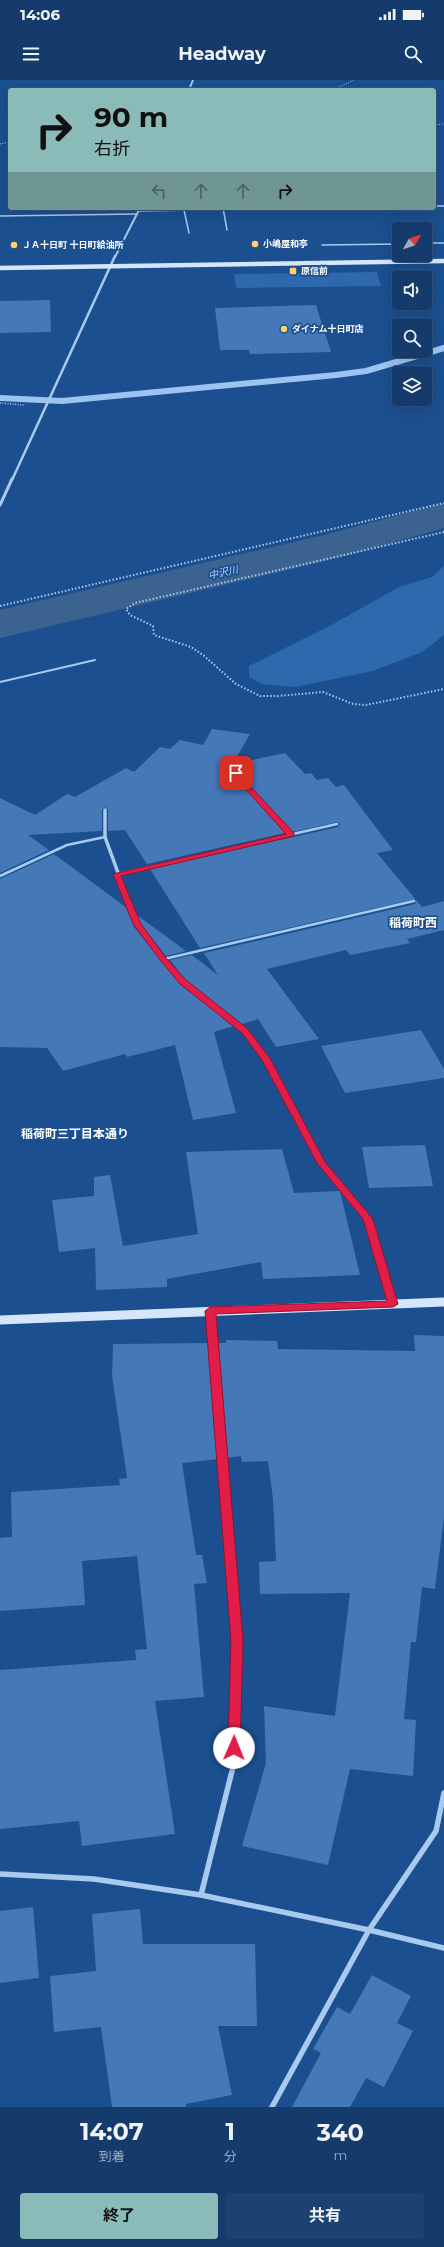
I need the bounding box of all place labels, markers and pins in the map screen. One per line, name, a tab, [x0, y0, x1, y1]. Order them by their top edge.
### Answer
place label: 小嶋屋和亭	[263, 238, 308, 249]
place label: ＪＡ十日町 十日町給油所	[22, 239, 124, 250]
marker: 小嶋屋和亭	[250, 239, 260, 249]
marker: ＪＡ十日町 十日町給油所	[9, 240, 19, 250]
place label: 原信前	[301, 265, 328, 276]
marker: 原信前	[288, 266, 298, 276]
place label: ダイナム十日町店	[292, 323, 364, 334]
marker: ダイナム十日町店	[279, 324, 289, 334]
pin	[219, 756, 253, 790]

